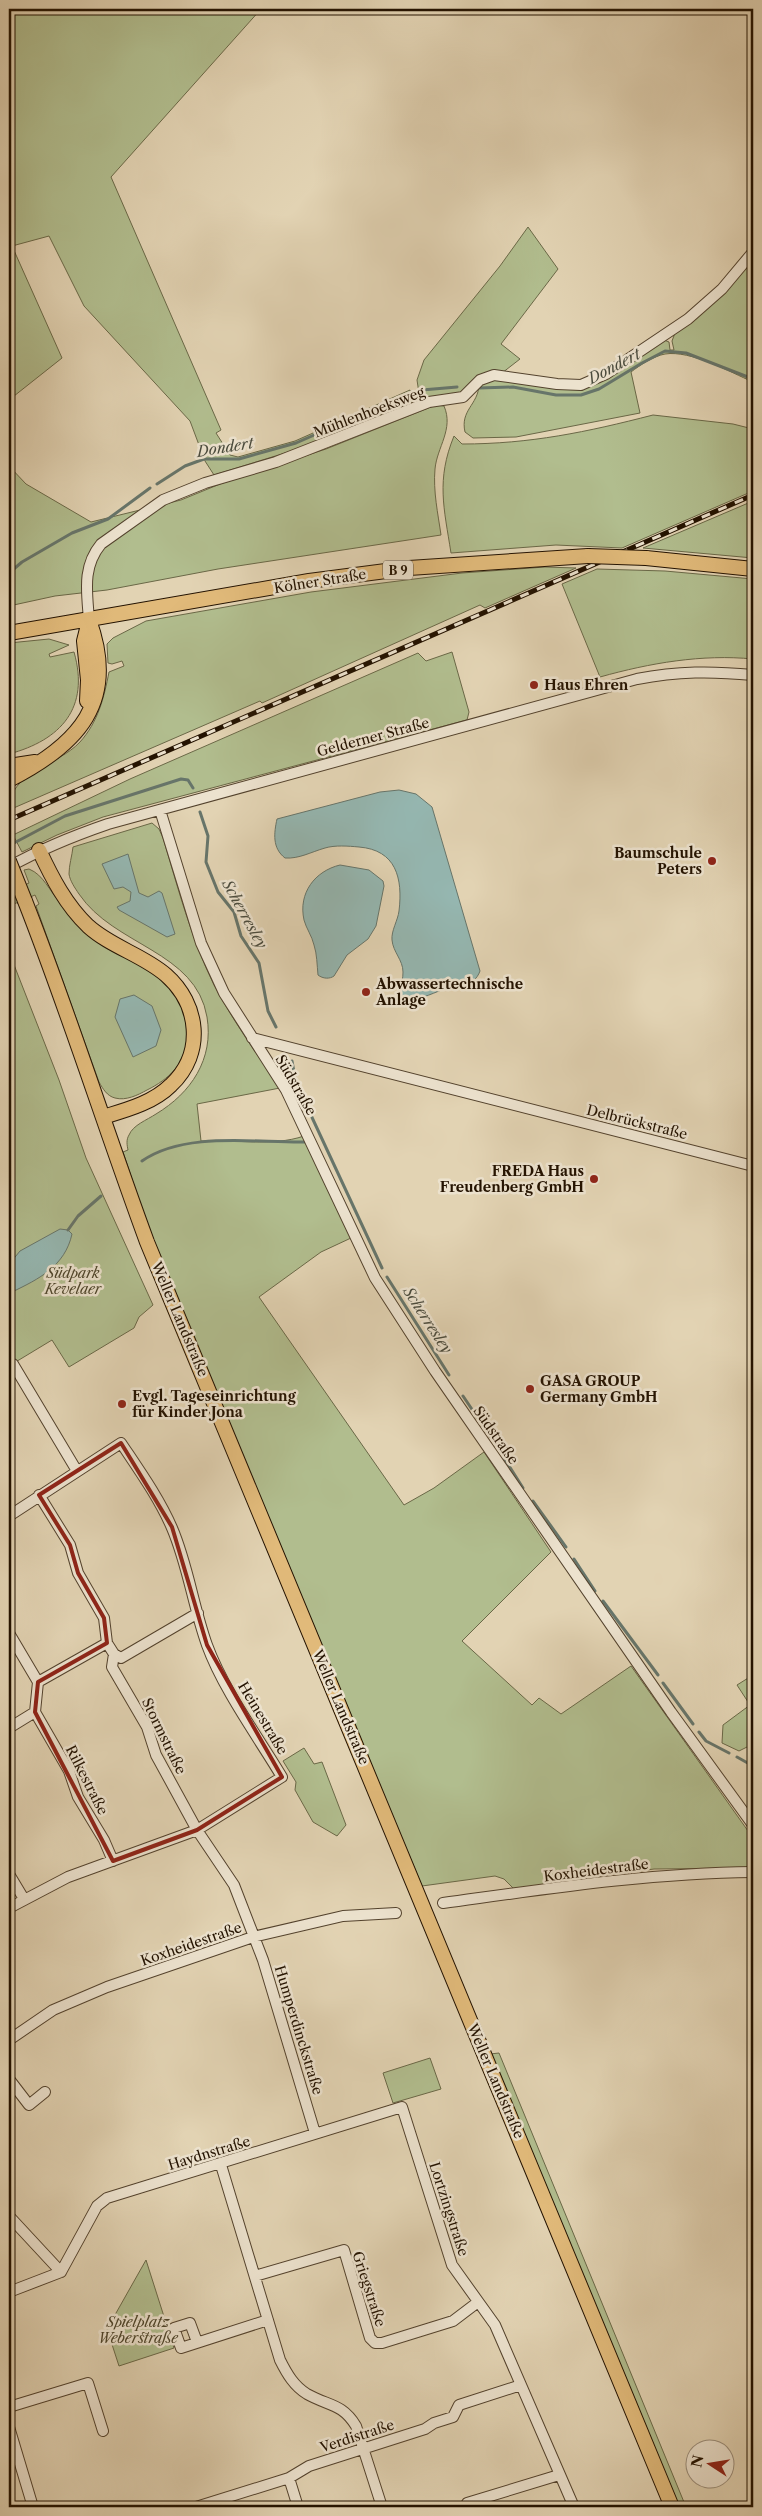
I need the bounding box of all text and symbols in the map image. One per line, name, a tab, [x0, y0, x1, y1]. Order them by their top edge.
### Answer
water label: Dondert	[584, 344, 644, 388]
street label: Mühlenhoeksweg	[311, 382, 428, 441]
water label: Dondert	[194, 433, 255, 461]
road number: B 9	[383, 560, 413, 580]
street label: Kölner Straße	[273, 565, 368, 597]
place label: Haus Ehren	[544, 676, 629, 694]
marker: Haus Ehren	[528, 679, 540, 691]
street label: Gelderner Straße	[315, 713, 431, 761]
place label: Baumschule Peters	[614, 844, 702, 878]
marker: Baumschule Peters	[706, 855, 718, 867]
water label: Scherresley	[218, 875, 272, 952]
place label: Abwassertechnische Anlage	[375, 975, 523, 1009]
marker: Abwassertechnische Anlage	[360, 986, 372, 998]
street label: Südstraße	[271, 1051, 321, 1119]
street label: Delbrückstraße	[585, 1101, 689, 1143]
place label: FREDA Haus Freudenberg GmbH	[440, 1162, 584, 1196]
marker: FREDA Haus Freudenberg GmbH	[588, 1173, 600, 1185]
street label: Weller Landstraße	[147, 1258, 212, 1379]
park label: Südpark Kevelaer	[44, 1264, 103, 1298]
water label: Scherresley	[399, 1282, 457, 1357]
place label: GASA GROUP Germany GmbH	[540, 1372, 658, 1406]
marker: GASA GROUP Germany GmbH	[524, 1383, 536, 1395]
place label: Evgl. Tageseinrichtung für Kinder Jona	[132, 1387, 297, 1421]
marker: Evgl. Tageseinrichtung für Kinder Jona	[116, 1398, 128, 1410]
street label: Südstraße	[469, 1402, 523, 1468]
street label: Weller Landstraße	[308, 1646, 373, 1767]
street label: Heinestraße	[234, 1678, 292, 1758]
street label: Stormstraße	[138, 1695, 190, 1777]
street label: Rilkestraße	[62, 1742, 112, 1818]
street label: Koxheidestraße	[542, 1855, 650, 1885]
street label: Koxheidestraße	[138, 1918, 244, 1970]
street label: Humperdinckstraße	[271, 1963, 327, 2097]
street label: Weller Landstraße	[463, 2020, 528, 2141]
street label: Haydnstraße	[166, 2132, 253, 2174]
street label: Lortzingstraße	[425, 2160, 473, 2259]
street label: Griegstraße	[348, 2249, 390, 2329]
park label: Spielplatz Weberstraße	[98, 2313, 179, 2347]
street label: Verdistraße	[317, 2416, 397, 2457]
north arrow	[684, 2438, 734, 2488]
text: N	[687, 2453, 707, 2469]

